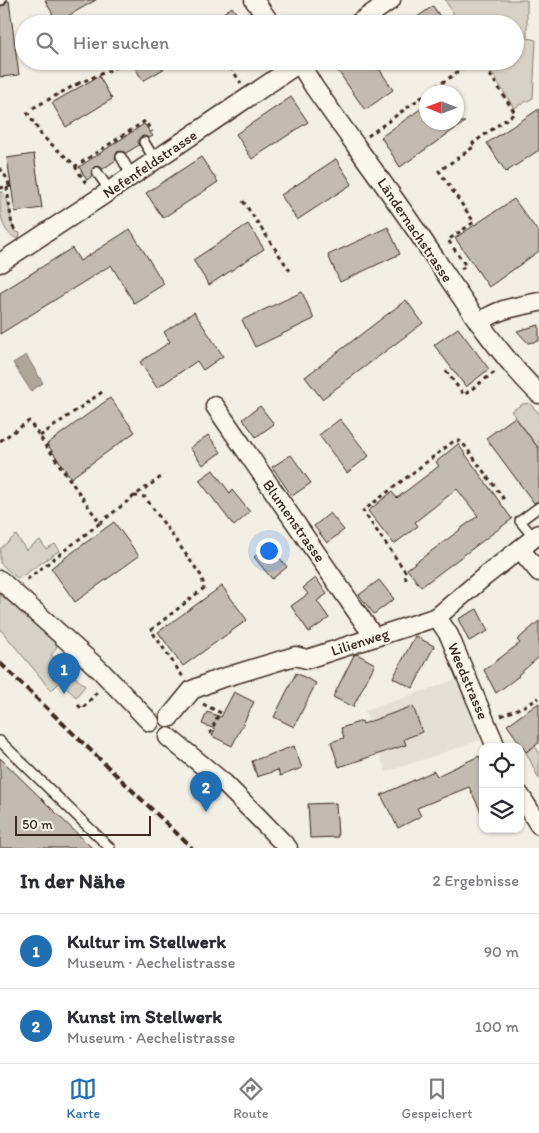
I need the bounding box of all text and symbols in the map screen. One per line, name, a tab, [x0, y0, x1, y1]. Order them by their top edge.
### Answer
search box	[15, 15, 524, 70]
icon: search	[33, 29, 61, 57]
text: Hier suchen	[73, 31, 169, 54]
north arrow	[419, 85, 464, 130]
street label: Nefenfeldstrasse	[99, 126, 201, 202]
street label: Ländernachstrasse	[373, 174, 457, 286]
street label: Blumenstrasse	[259, 476, 329, 566]
your location	[256, 538, 282, 564]
street label: Lilienweg	[329, 624, 392, 660]
street label: Weedstrasse	[444, 640, 492, 722]
pin: 1	[48, 653, 80, 694]
map controls	[479, 743, 524, 833]
button: locate	[479, 743, 524, 788]
pin: 2	[190, 771, 222, 812]
button: layers	[479, 788, 524, 833]
scale bar	[15, 813, 151, 836]
text: 50 m	[22, 816, 53, 833]
text: In der Nähe	[20, 868, 125, 893]
text: 2 Ergebnisse	[433, 871, 519, 890]
text: Kultur im Stellwerk	[67, 930, 226, 953]
text: 1	[32, 942, 40, 961]
text: 90 m	[484, 942, 519, 961]
text: Museum · Aechelistrasse	[67, 953, 235, 972]
text: Kunst im Stellwerk	[67, 1005, 222, 1028]
text: 2	[32, 1017, 40, 1036]
text: 100 m	[475, 1017, 519, 1036]
text: Museum · Aechelistrasse	[67, 1028, 235, 1047]
tab: Karte	[67, 1075, 100, 1122]
tab: Route	[233, 1075, 268, 1122]
tab: Gespeichert	[401, 1075, 472, 1122]

